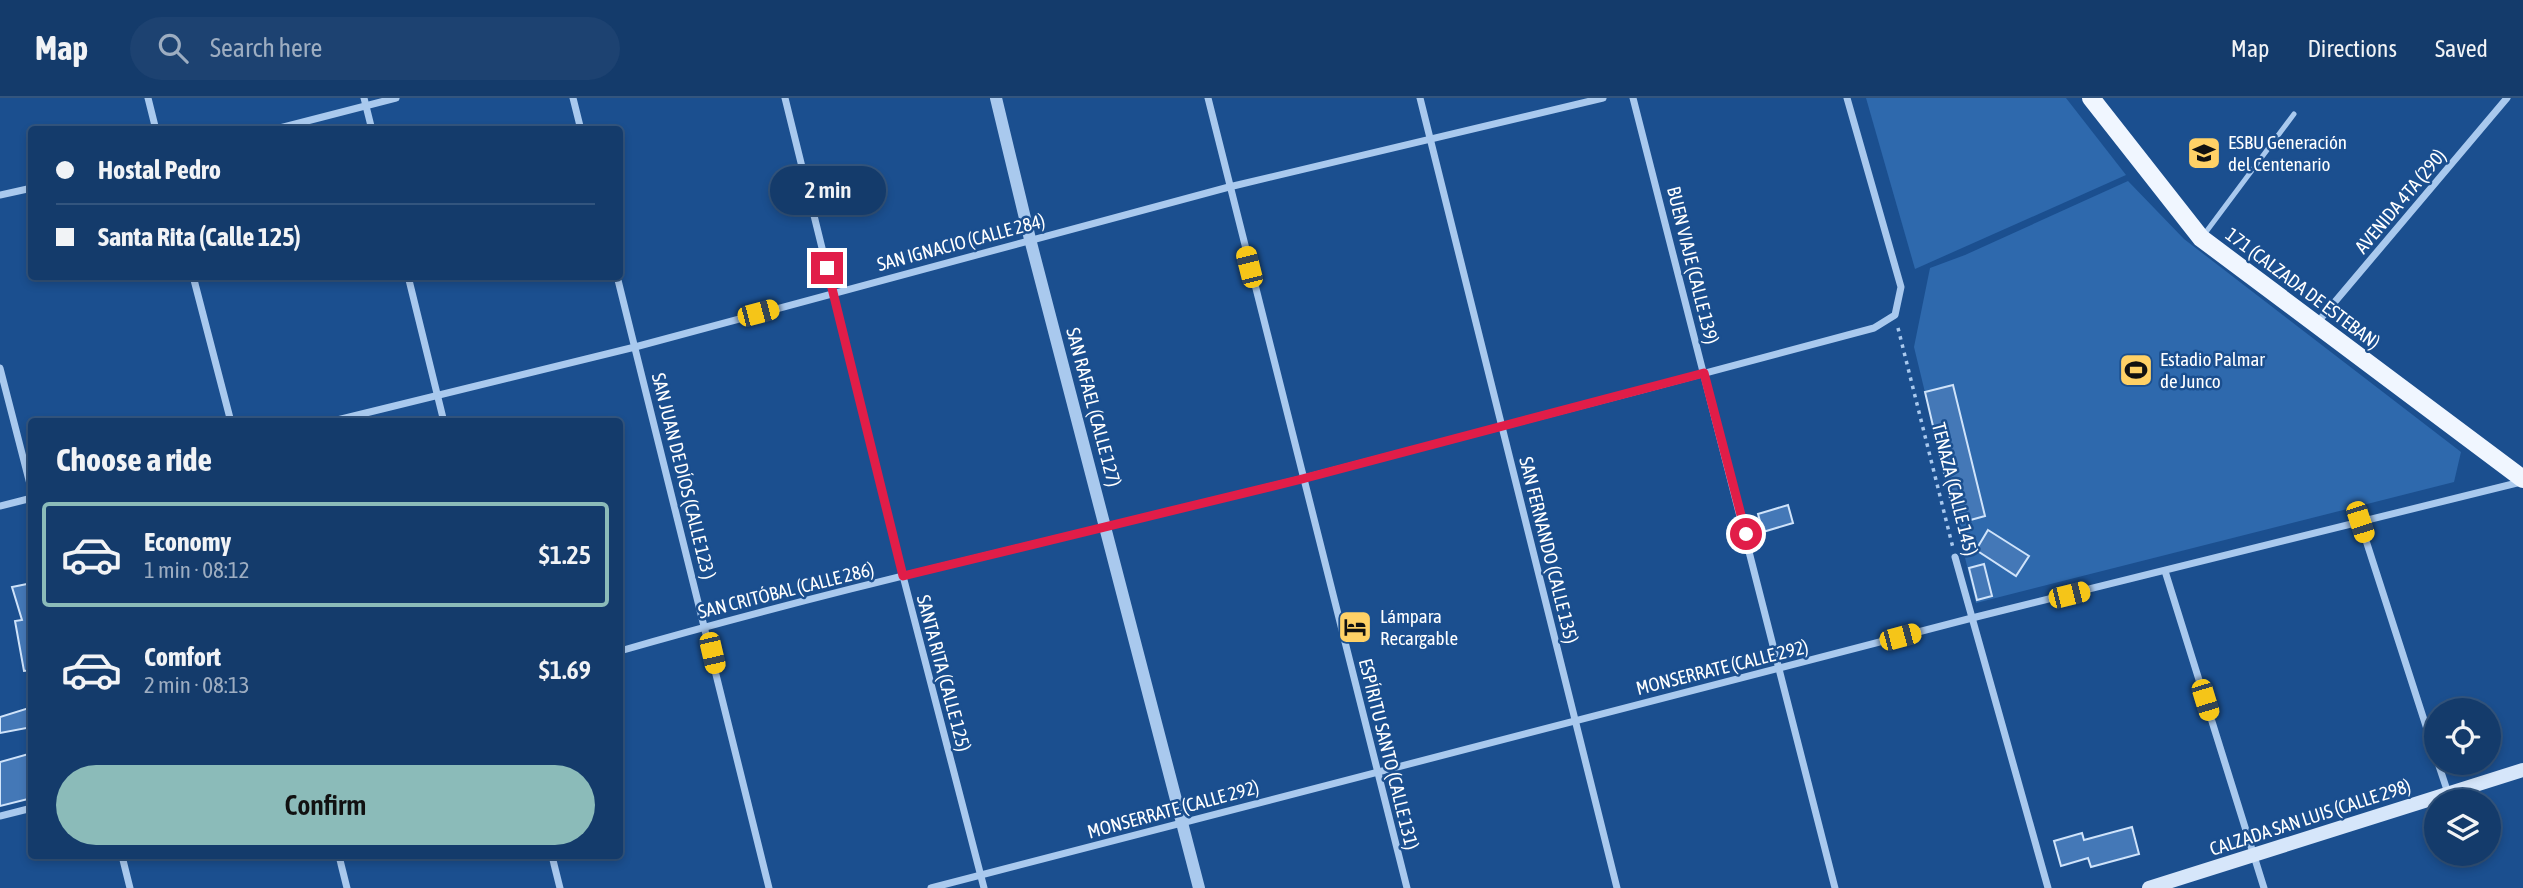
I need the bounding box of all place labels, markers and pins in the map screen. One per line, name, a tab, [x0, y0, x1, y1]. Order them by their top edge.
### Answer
place label: ESBU Generación del Centenario	[2228, 131, 2347, 175]
school or university icon: ESBU Generación del Centenario	[2185, 134, 2223, 172]
place label: Estadio Palmar de Junco	[2160, 348, 2265, 392]
sports icon: Estadio Palmar de Junco	[2117, 351, 2155, 389]
place label: Lámpara Recargable	[1380, 605, 1458, 649]
hotel icon: Lámpara Recargable	[1336, 608, 1374, 646]

